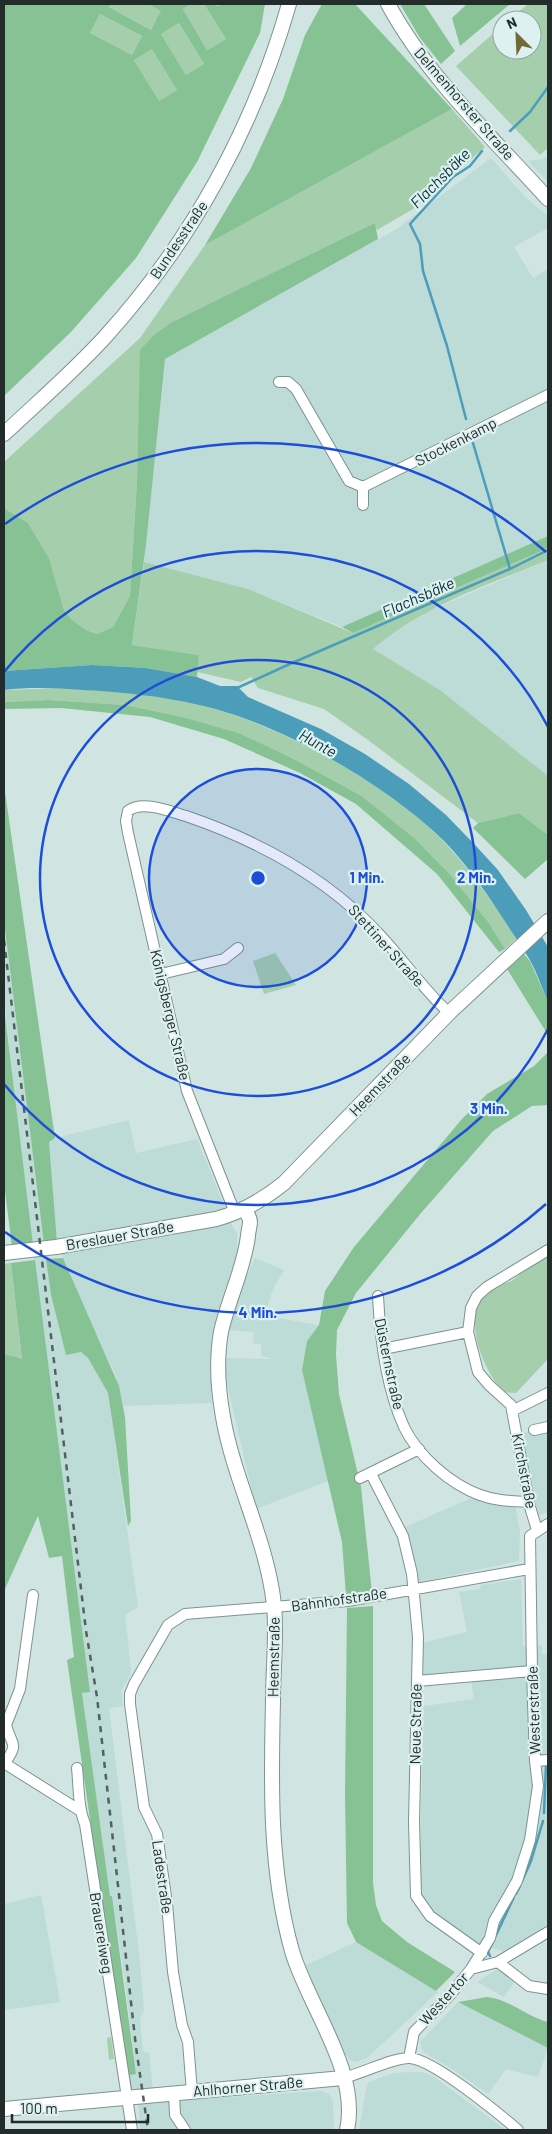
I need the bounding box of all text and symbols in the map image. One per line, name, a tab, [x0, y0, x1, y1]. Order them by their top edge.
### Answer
north arrow	[492, 10, 542, 60]
text: N	[504, 13, 519, 32]
street label: Delmenhorster Straße	[411, 43, 519, 163]
water label: Flachsbäke	[406, 144, 474, 212]
street label: Bundesstraße	[145, 197, 211, 282]
street label: Stockenkamp	[412, 413, 499, 469]
water label: Flachsbäke	[379, 572, 457, 621]
water label: Hunte	[296, 724, 341, 761]
text: 1 Min.	[350, 868, 385, 886]
text: 2 Min.	[457, 868, 495, 886]
centre of rings	[249, 869, 267, 887]
street label: Stettiner Straße	[345, 900, 428, 990]
street label: Königsberger Straße	[147, 948, 195, 1082]
street label: Heemstraße	[345, 1049, 414, 1119]
text: 3 Min.	[470, 1099, 508, 1117]
street label: Breslauer Straße	[65, 1217, 175, 1253]
text: 4 Min.	[239, 1303, 277, 1321]
street label: Düsternstraße	[371, 1316, 408, 1411]
street label: Kirchstraße	[509, 1432, 541, 1510]
street label: Bahnhofstraße	[290, 1583, 388, 1615]
street label: Heemstraße	[263, 1617, 283, 1697]
street label: Westerstraße	[522, 1666, 544, 1754]
street label: Neue Straße	[405, 1683, 425, 1765]
street label: Ladestraße	[149, 1839, 177, 1915]
street label: Brauereiweg	[87, 1891, 117, 1975]
street label: Westertor	[415, 1968, 472, 2029]
street label: Ahlhorner Straße	[192, 2072, 304, 2100]
scale bar	[12, 2092, 149, 2124]
text: 100 m	[20, 2099, 58, 2117]

